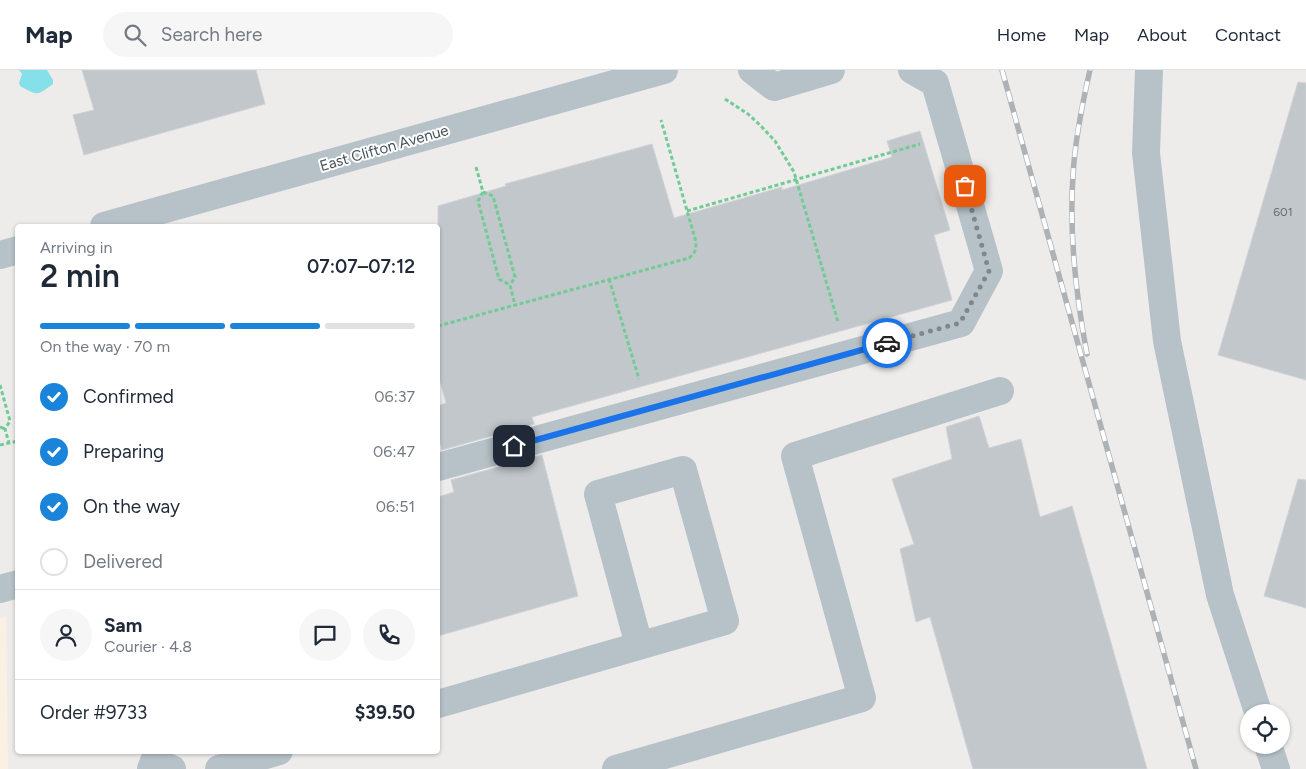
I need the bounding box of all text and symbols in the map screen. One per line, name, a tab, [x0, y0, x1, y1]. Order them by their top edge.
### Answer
search box	[103, 12, 453, 57]
text: Map	[25, 20, 73, 49]
icon: search	[121, 21, 149, 49]
text: Search here	[161, 23, 262, 46]
text: Home	[997, 24, 1046, 46]
text: Map	[1074, 24, 1109, 46]
text: About	[1137, 24, 1187, 46]
text: Contact	[1215, 24, 1281, 46]
street label: East Clifton Avenue	[318, 121, 450, 175]
pin	[944, 165, 986, 207]
icon: bag	[951, 172, 979, 200]
house number: 601	[1273, 205, 1293, 219]
text: Arriving in	[40, 238, 112, 257]
text: 07:07–07:12	[307, 255, 415, 278]
text: 2 min	[40, 257, 120, 295]
courier	[862, 318, 912, 368]
icon: car	[873, 329, 901, 357]
text: On the way · 70 m	[40, 337, 170, 356]
icon: check	[40, 383, 68, 411]
text: Confirmed	[83, 385, 174, 408]
text: 06:37	[374, 387, 415, 406]
pin	[493, 425, 535, 467]
icon: home	[500, 432, 528, 460]
icon: check	[40, 438, 68, 466]
text: Preparing	[83, 440, 164, 463]
text: 06:47	[373, 442, 415, 461]
icon: check	[40, 493, 68, 521]
text: On the way	[83, 495, 180, 518]
text: 06:51	[376, 497, 415, 516]
text: Delivered	[83, 550, 163, 573]
button: person	[40, 609, 92, 661]
button: chat	[299, 609, 351, 661]
button: phone	[363, 609, 415, 661]
text: Sam	[104, 614, 142, 637]
text: Courier · 4.8	[104, 637, 192, 656]
text: Order #9733	[40, 701, 147, 724]
text: $39.50	[355, 701, 415, 724]
map controls	[1240, 704, 1290, 754]
button: locate	[1240, 704, 1290, 754]

